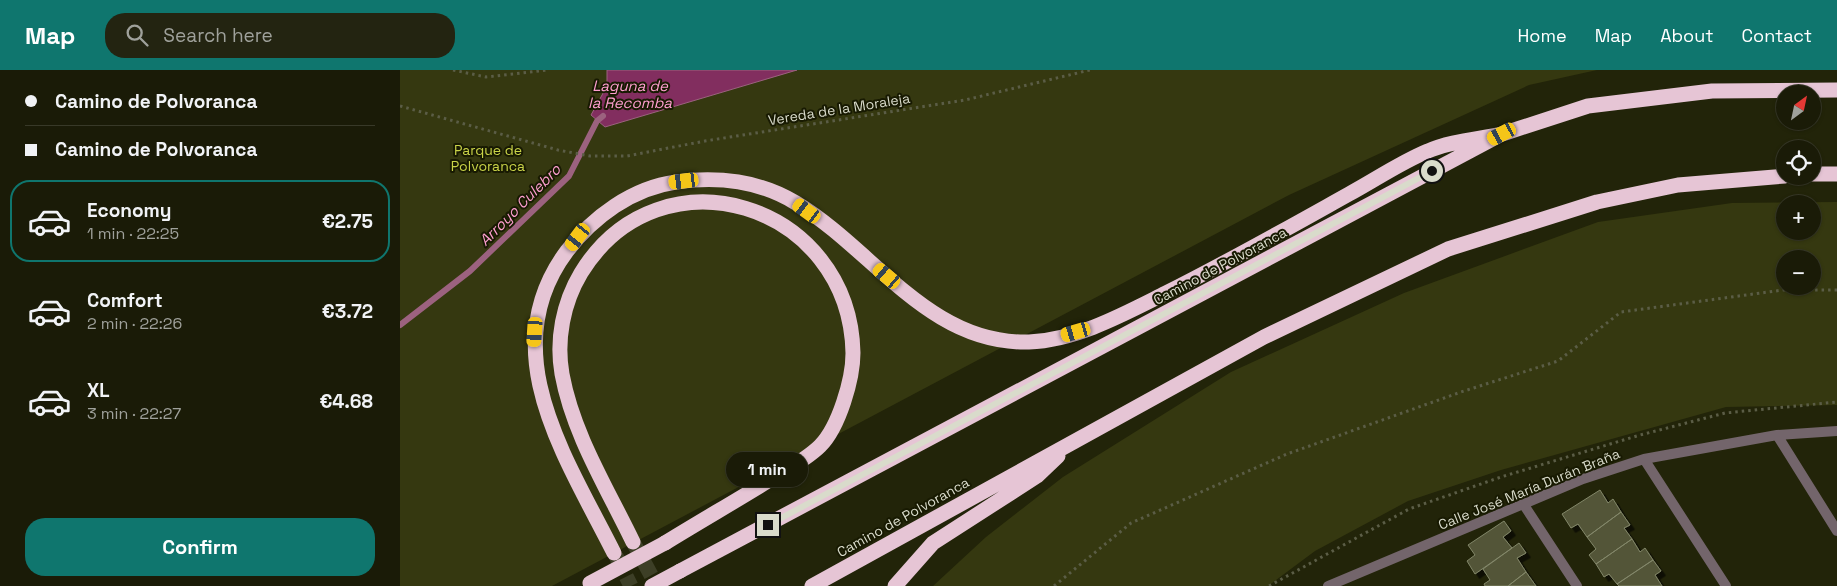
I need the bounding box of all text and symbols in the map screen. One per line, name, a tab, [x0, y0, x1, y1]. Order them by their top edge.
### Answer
search box	[105, 13, 455, 58]
text: Map	[25, 20, 75, 51]
icon: search	[123, 21, 151, 49]
text: Search here	[163, 23, 273, 48]
text: Home	[1518, 24, 1567, 47]
text: Map	[1595, 24, 1632, 47]
text: About	[1660, 24, 1714, 47]
text: Contact	[1742, 24, 1812, 47]
water label: Laguna de la Recomba	[588, 76, 672, 112]
north arrow	[1776, 85, 1821, 130]
map controls	[1776, 85, 1821, 295]
text: Camino de Polvoranca	[55, 89, 257, 114]
street label: Vereda de la Moraleja	[767, 89, 911, 129]
car	[1485, 120, 1518, 148]
text: Camino de Polvoranca	[55, 137, 257, 162]
button: locate	[1776, 140, 1821, 185]
park label: Parque de Polvoranca	[451, 141, 525, 175]
water label: Arroyo Culebro	[475, 159, 565, 249]
route start	[1421, 160, 1443, 182]
car	[668, 172, 699, 190]
button: +	[1776, 195, 1821, 240]
car	[790, 196, 823, 226]
text: Economy	[87, 198, 171, 223]
icon: car	[27, 199, 72, 244]
text: €2.75	[322, 209, 373, 234]
car	[562, 221, 593, 253]
text: 1 min · 22:25	[87, 223, 179, 244]
street label: Camino de Polvoranca	[1150, 223, 1290, 309]
button: −	[1776, 250, 1821, 295]
car	[870, 261, 903, 291]
text: Comfort	[87, 288, 163, 313]
icon: car	[27, 289, 72, 334]
text: €3.72	[322, 299, 373, 324]
text: 2 min · 22:26	[87, 313, 182, 334]
car	[526, 317, 543, 347]
car	[1059, 321, 1092, 343]
text: XL	[87, 378, 110, 403]
icon: car	[27, 379, 72, 424]
text: €4.68	[319, 389, 373, 414]
text: 3 min · 22:27	[87, 403, 181, 424]
street label: Calle José María Durán Braña	[1436, 444, 1622, 534]
callout: 1 min	[727, 452, 809, 488]
text: 1 min	[747, 459, 787, 480]
street label: Camino de Polvoranca	[834, 473, 972, 561]
route end	[757, 514, 779, 536]
button: Confirm	[25, 518, 375, 576]

